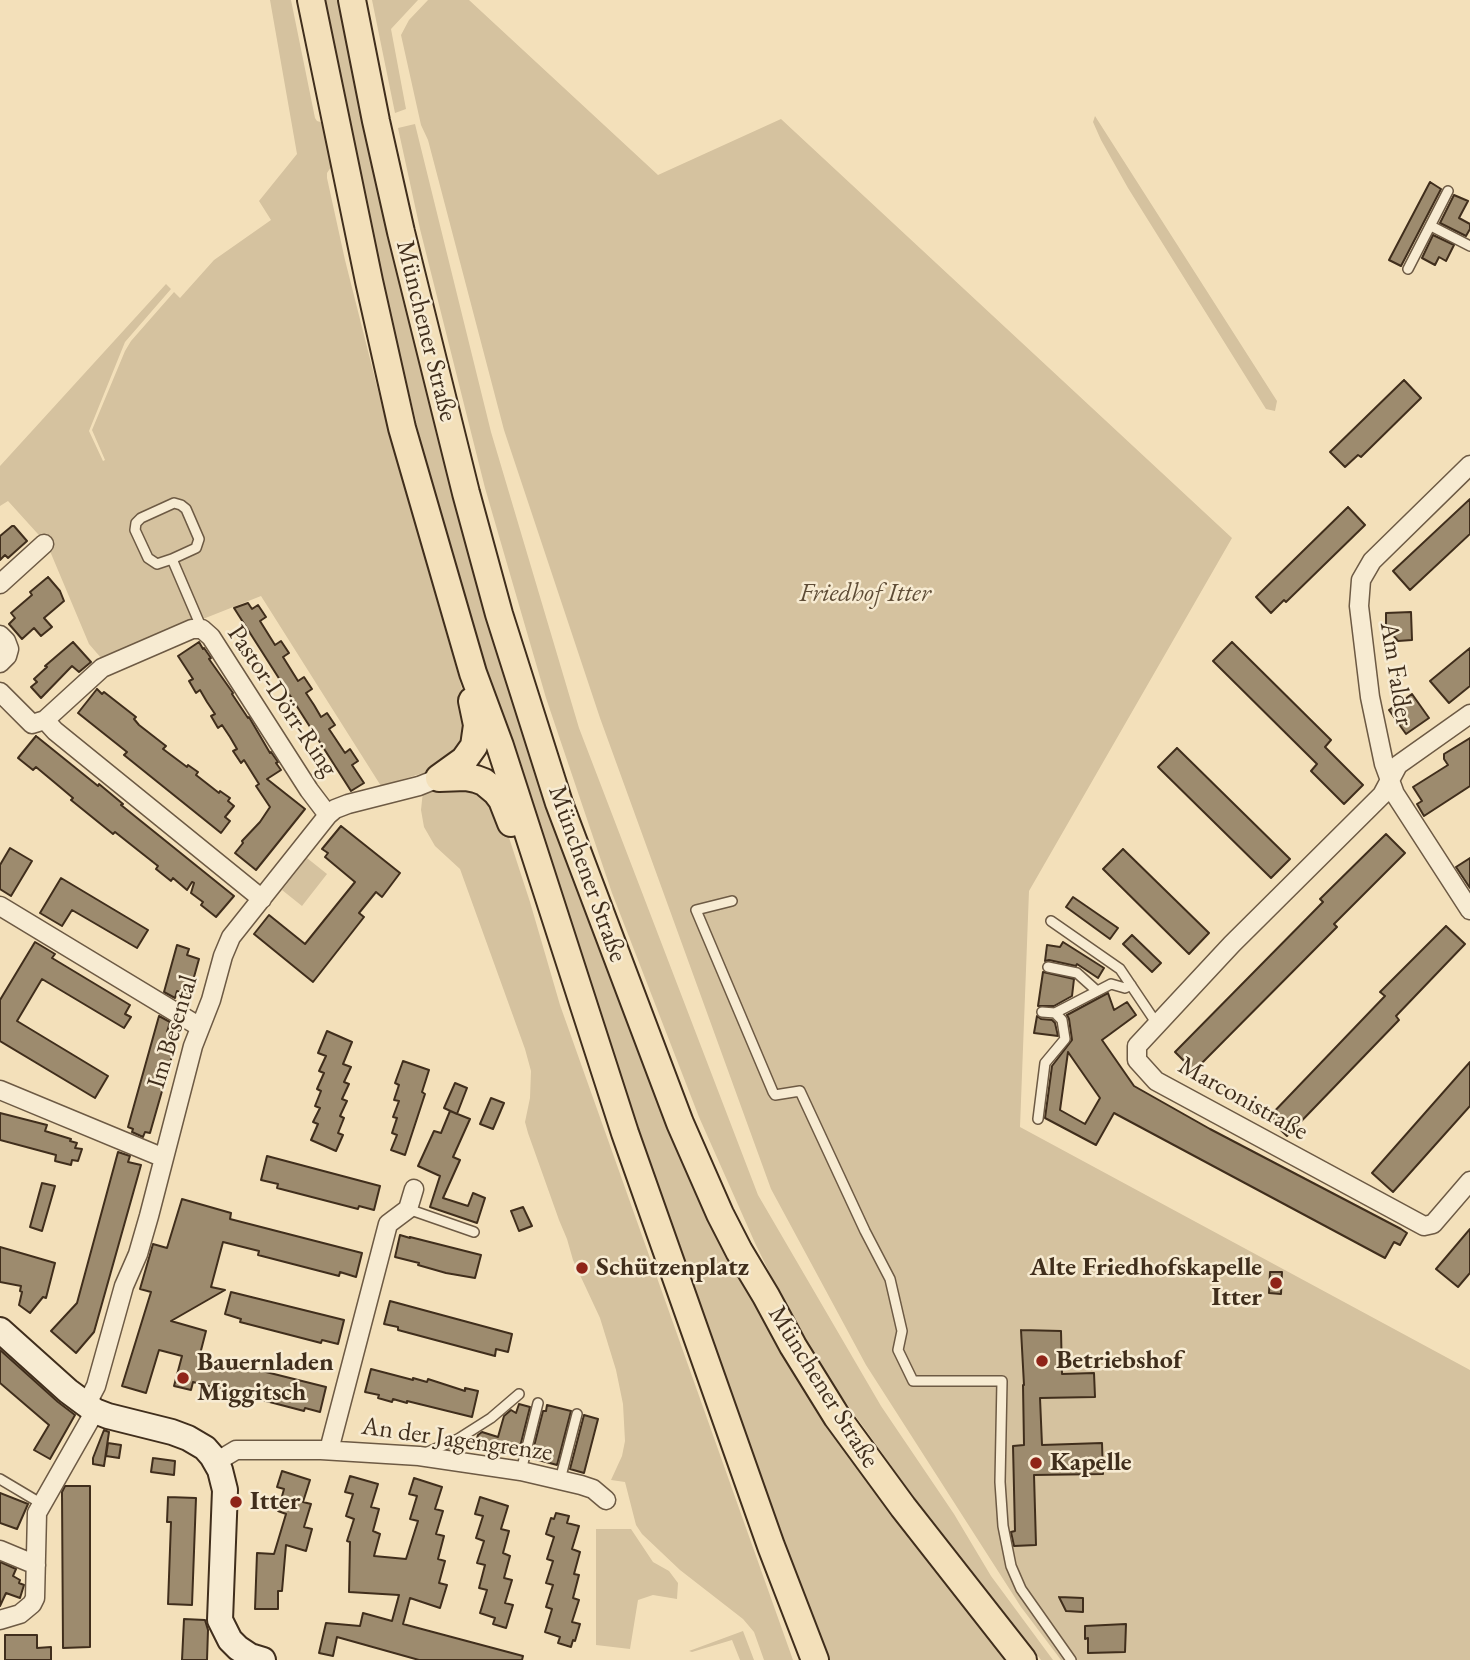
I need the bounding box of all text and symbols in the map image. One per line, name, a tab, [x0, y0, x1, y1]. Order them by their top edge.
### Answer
street label: Münchener Straße	[388, 237, 464, 425]
park label: Friedhof Itter	[799, 578, 931, 610]
street label: Pastor-Dörr-Ring	[220, 619, 344, 783]
street label: Am Falder	[1372, 620, 1420, 728]
street label: Münchener Straße	[541, 782, 633, 966]
street label: Im Besental	[141, 972, 205, 1092]
street label: Marconistraße	[1173, 1050, 1313, 1148]
place label: Schützenplatz	[596, 1252, 749, 1284]
place label: Alte Friedhofskapelle Itter	[1030, 1252, 1262, 1314]
marker: Schützenplatz	[574, 1260, 590, 1276]
marker: Alte Friedhofskapelle Itter	[1268, 1275, 1284, 1291]
street label: Münchener Straße	[761, 1300, 885, 1474]
place label: Betriebshof	[1056, 1345, 1182, 1377]
place label: Bauernladen Miggitsch	[197, 1347, 334, 1408]
marker: Betriebshof	[1034, 1353, 1050, 1369]
marker: Bauernladen Miggitsch	[175, 1370, 191, 1386]
street label: An der Jagengrenze	[360, 1411, 554, 1469]
place label: Kapelle	[1050, 1447, 1132, 1479]
marker: Kapelle	[1028, 1455, 1044, 1471]
place label: Itter	[250, 1486, 301, 1518]
marker: Itter	[228, 1494, 244, 1510]

